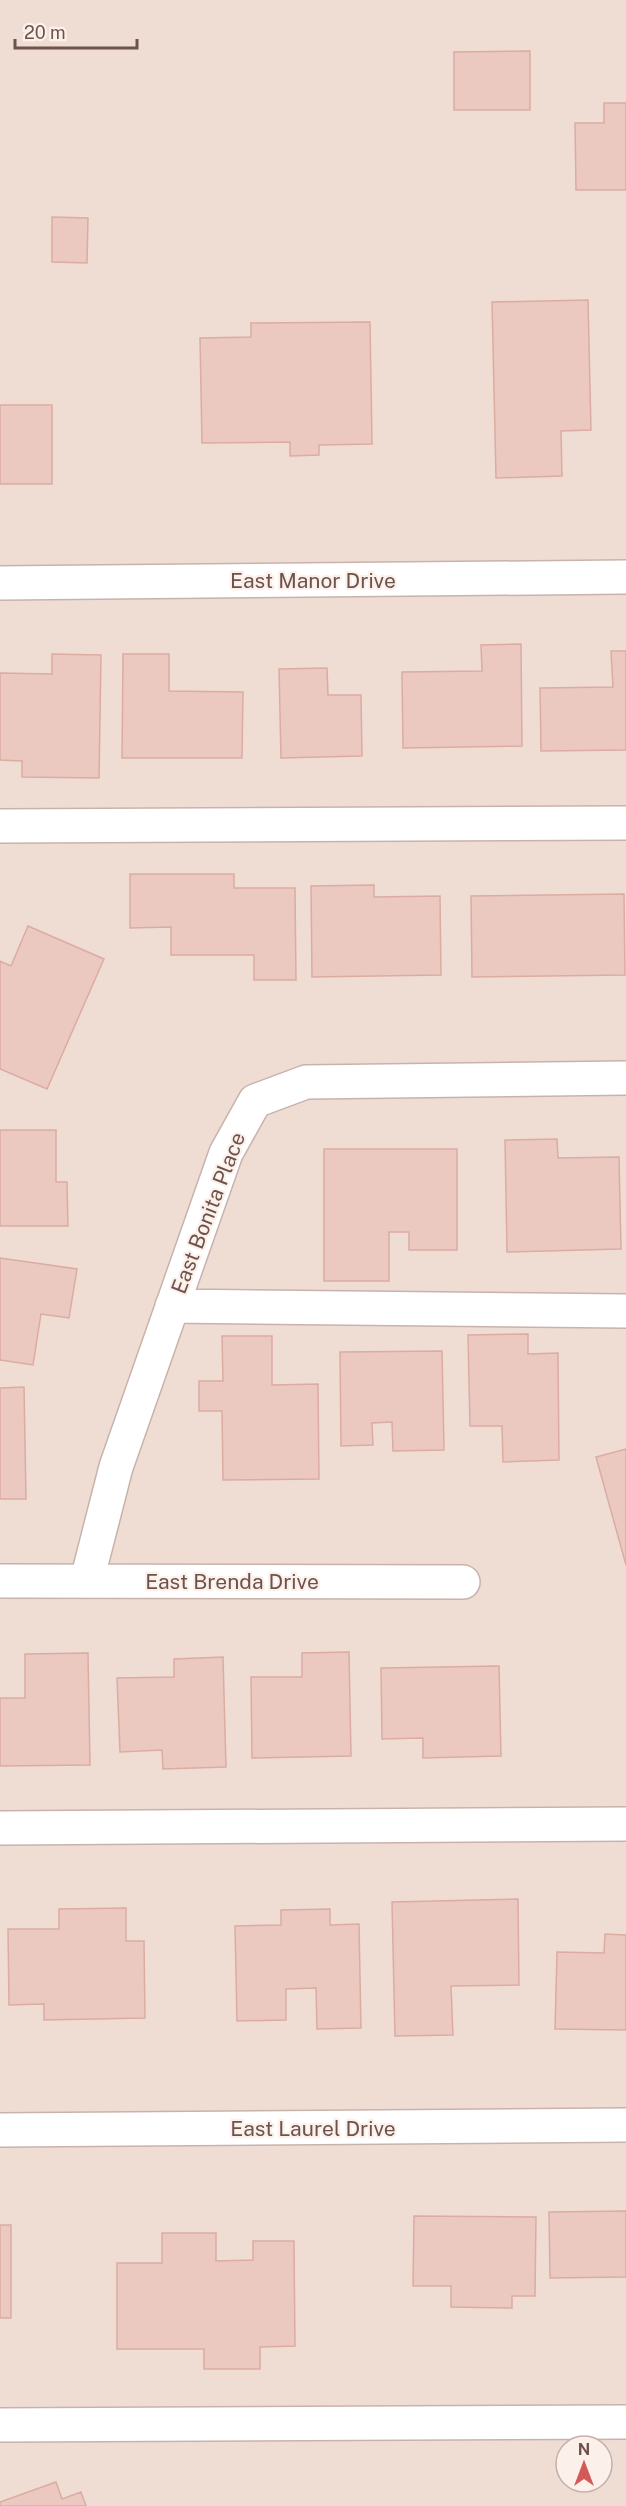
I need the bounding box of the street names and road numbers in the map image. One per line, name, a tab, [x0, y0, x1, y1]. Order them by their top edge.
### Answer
street label: East Manor Drive	[230, 568, 396, 593]
street label: East Bonita Place	[166, 1129, 250, 1297]
street label: East Brenda Drive	[145, 1569, 319, 1594]
street label: East Laurel Drive	[230, 2116, 396, 2141]

